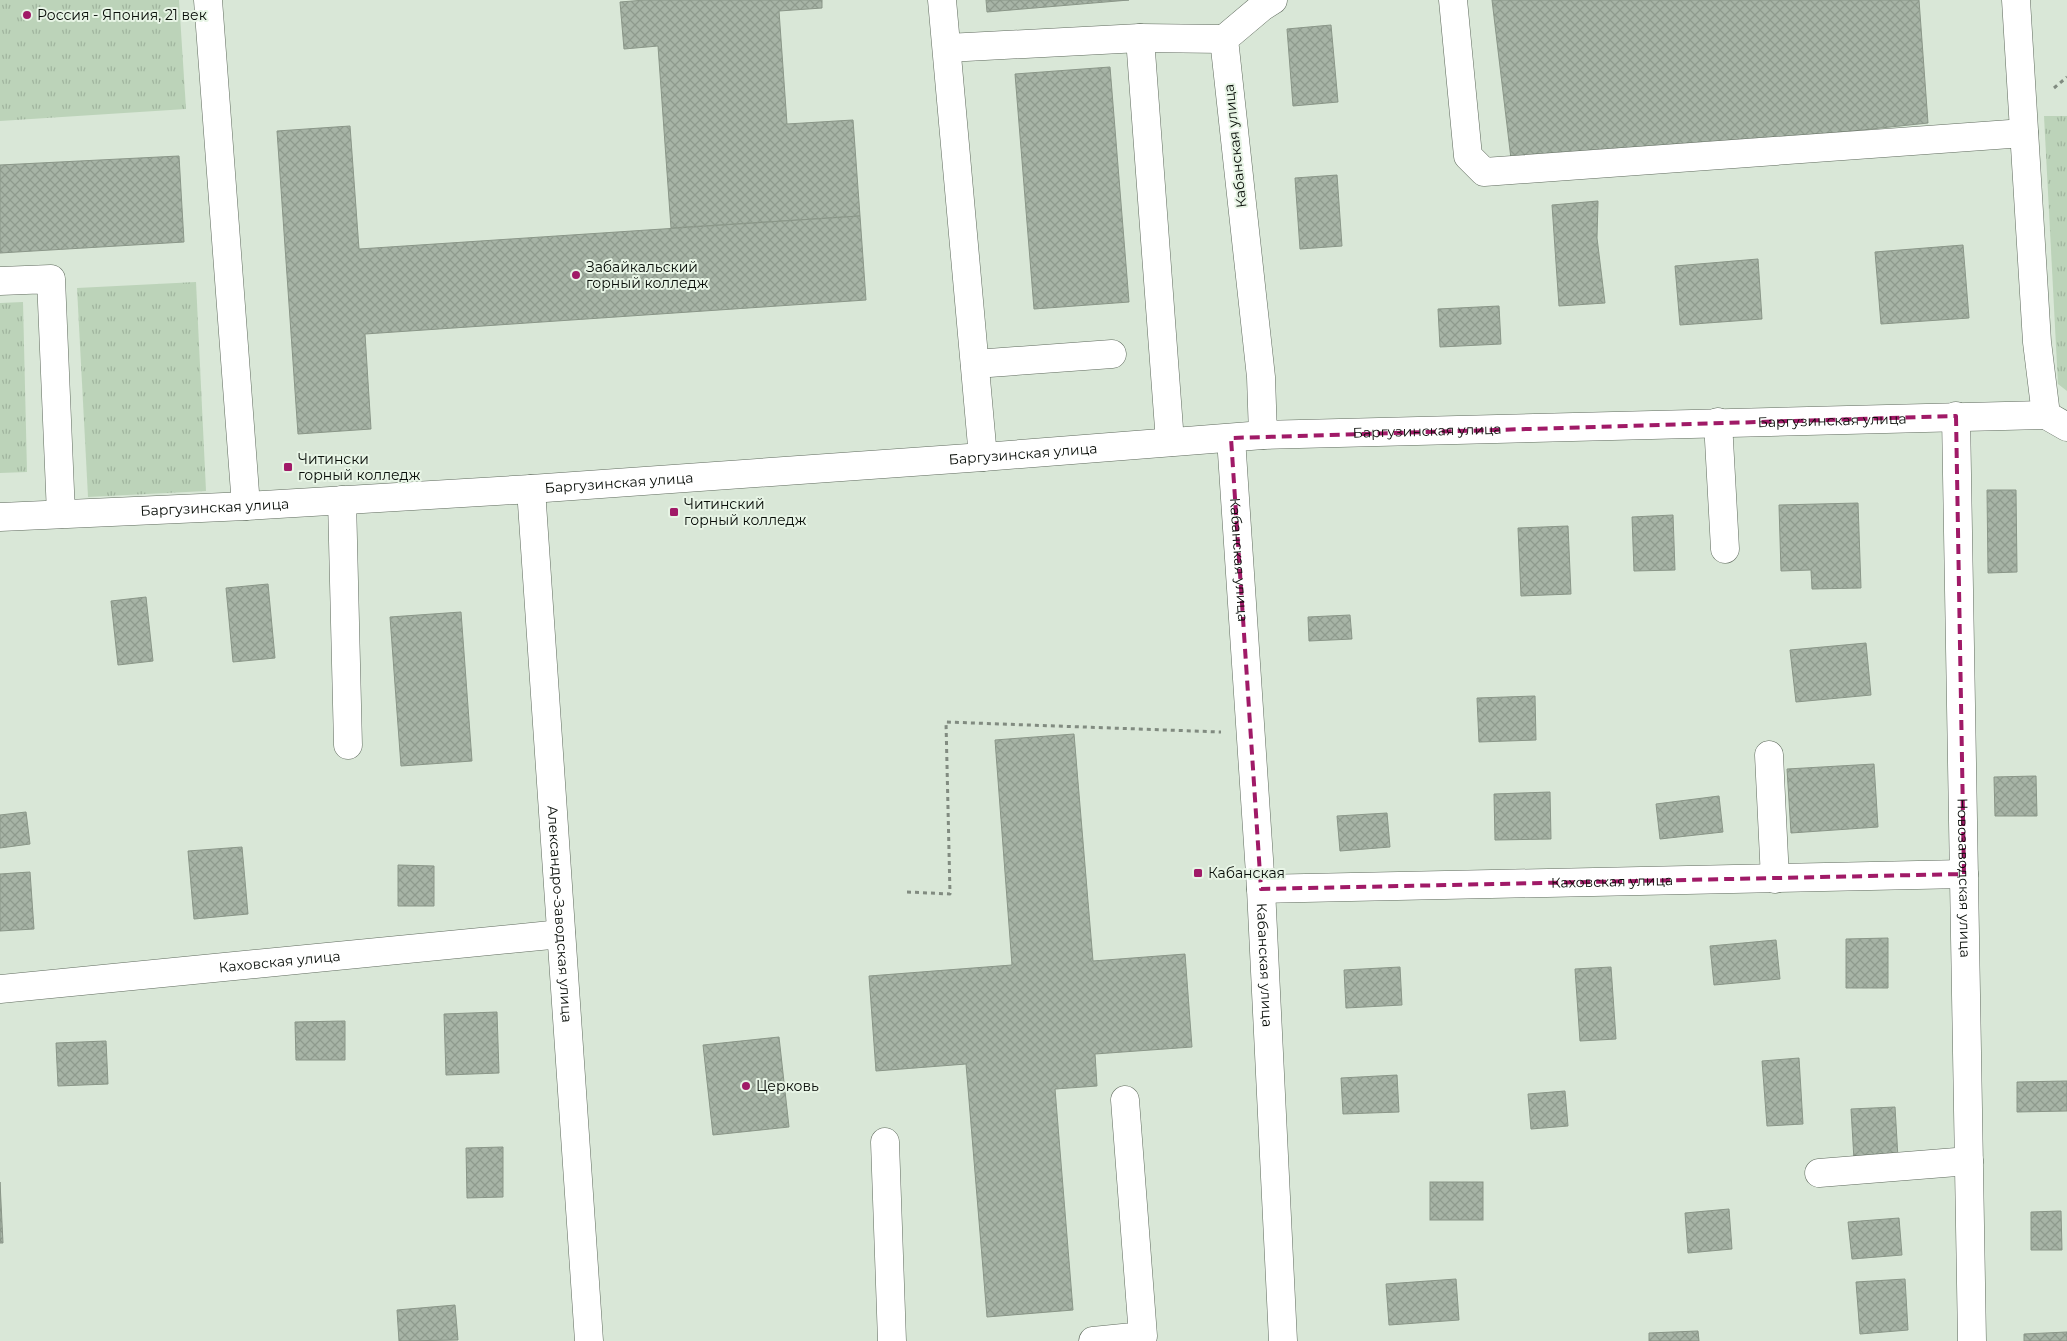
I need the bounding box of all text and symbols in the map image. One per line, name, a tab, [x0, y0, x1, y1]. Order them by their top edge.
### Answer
place label: Россия - Япония, 21 век	[37, 6, 207, 24]
marker: Россия - Япония, 21 век	[21, 9, 33, 21]
street label: Кабанская улица	[1220, 83, 1250, 209]
place label: Забайкальский горный колледж	[586, 258, 709, 292]
marker: Забайкальский горный колледж	[570, 269, 582, 281]
street label: Баргузинская улица	[1757, 410, 1907, 431]
street label: Баргузинская улица	[1353, 420, 1502, 442]
street label: Баргузинская улица	[948, 439, 1098, 468]
place label: Читински горный колледж	[298, 450, 421, 484]
marker: Читински горный колледж	[282, 461, 294, 473]
street label: Баргузинская улица	[544, 469, 694, 497]
street label: Баргузинская улица	[140, 494, 290, 520]
place label: Читинский горный колледж	[684, 495, 807, 529]
street label: Кабанская улица	[1226, 497, 1252, 622]
marker: Читинский горный колледж	[668, 506, 680, 518]
street label: Новозаводская улица	[1954, 798, 1974, 958]
street label: Александро-Заводская улица	[544, 805, 576, 1023]
place label: Кабанская	[1208, 864, 1285, 882]
marker: Кабанская	[1192, 867, 1204, 879]
street label: Каховская улица	[1551, 871, 1673, 892]
street label: Кабанская улица	[1253, 902, 1277, 1028]
street label: Каховская улица	[218, 947, 341, 977]
place label: Церковь	[756, 1077, 819, 1095]
marker: Церковь	[740, 1080, 752, 1092]

